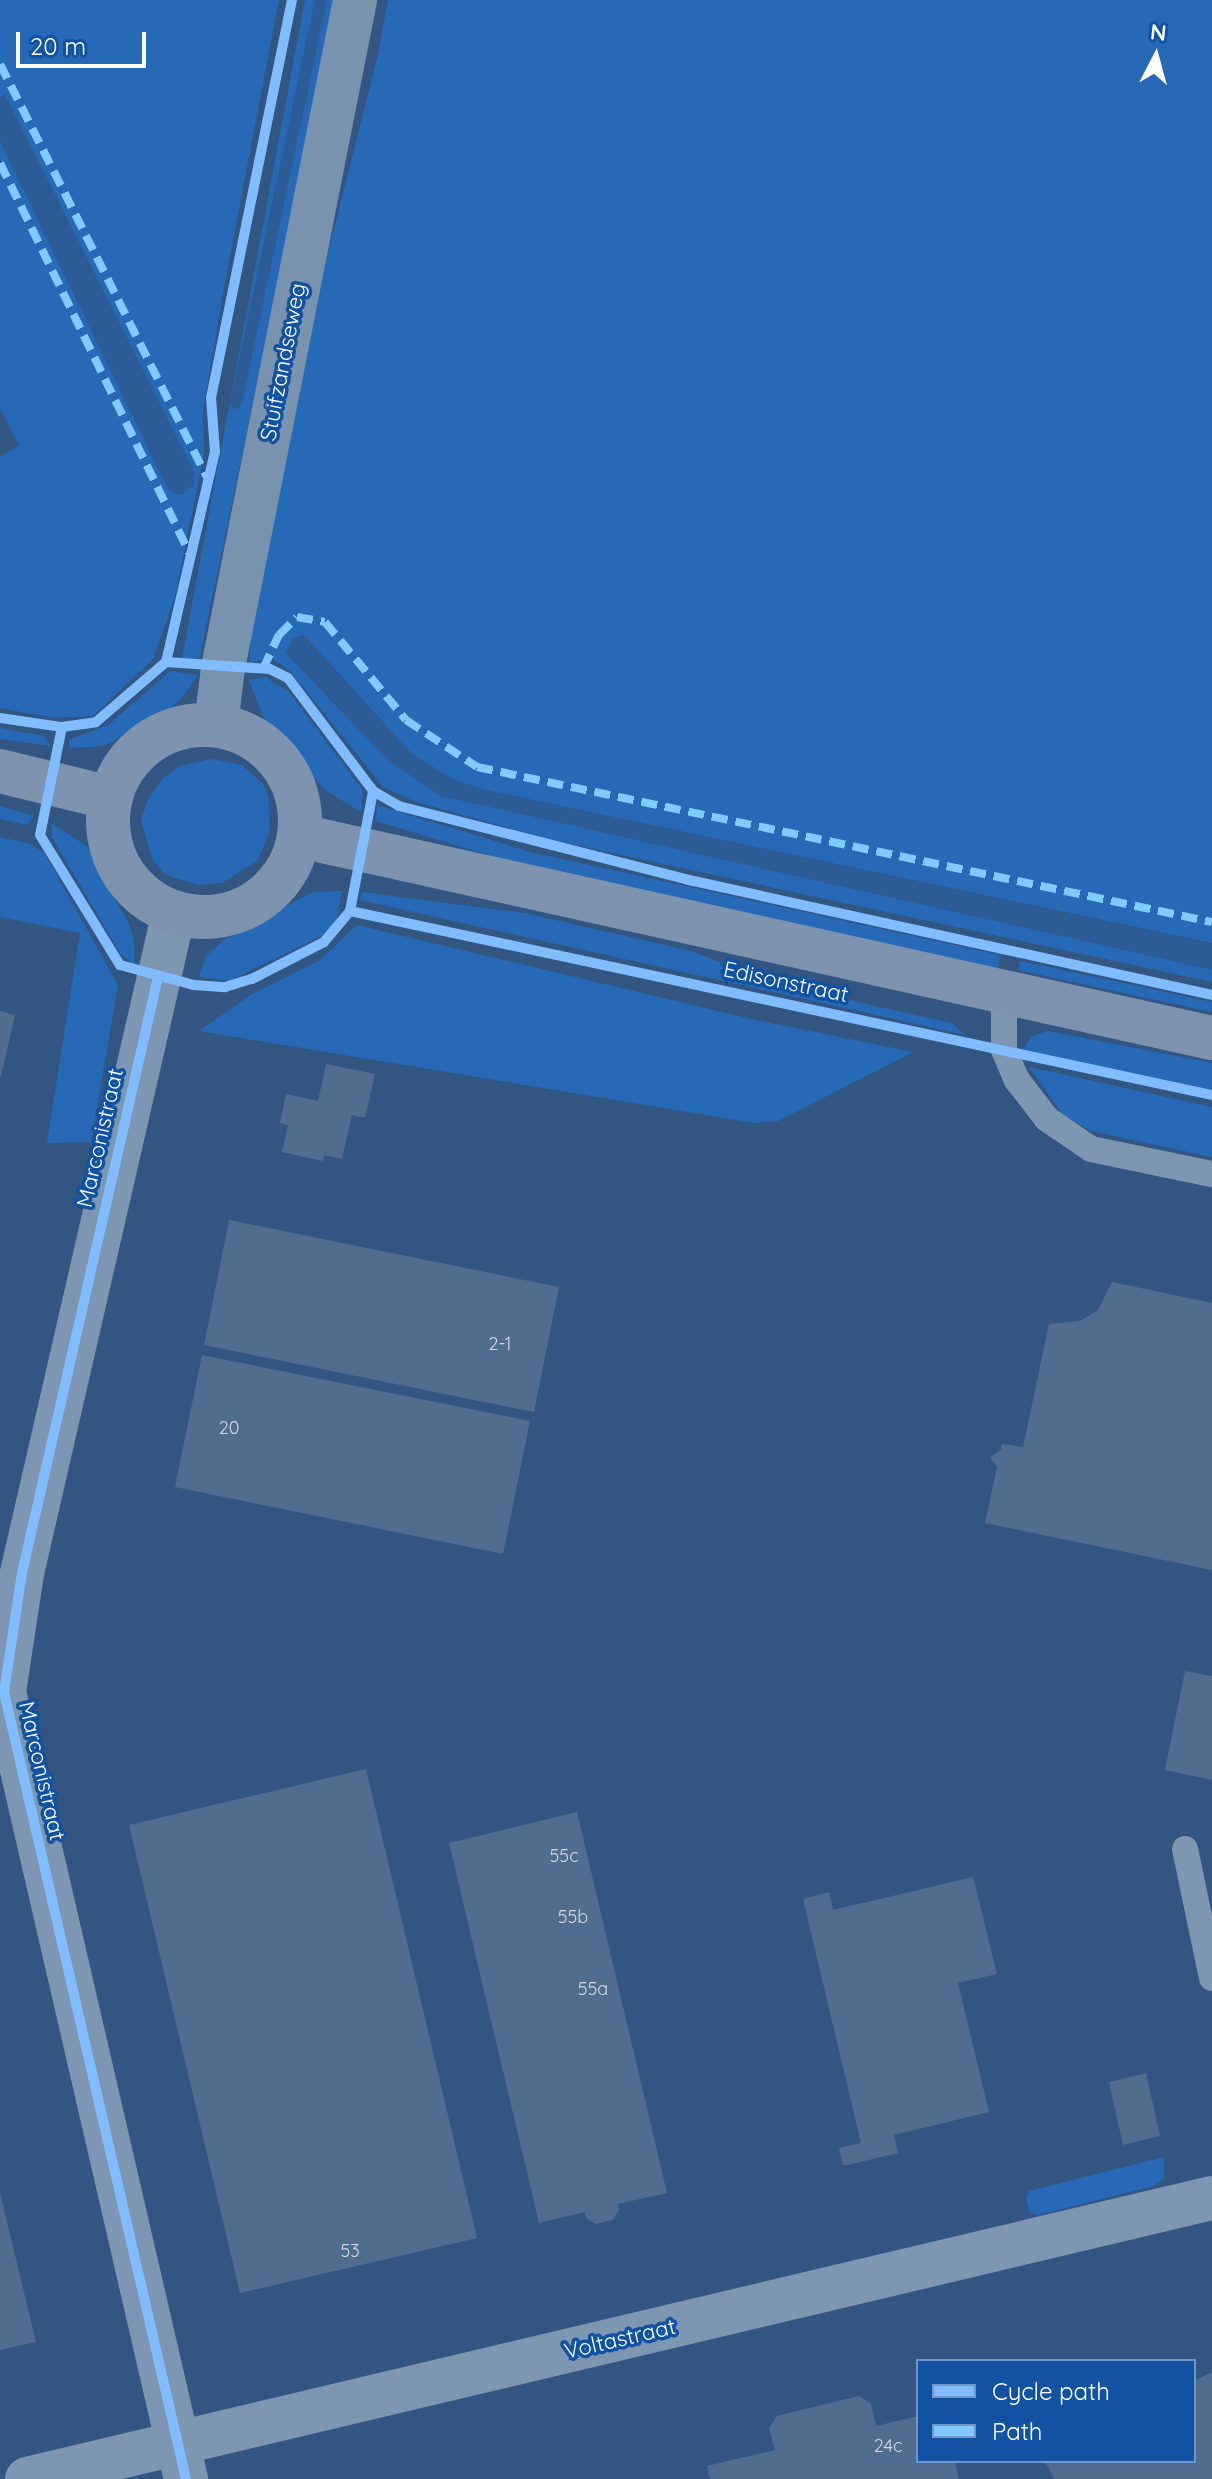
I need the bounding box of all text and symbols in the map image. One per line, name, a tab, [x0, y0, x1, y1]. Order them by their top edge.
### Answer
scale bar	[20, 16, 150, 66]
north arrow	[1116, 16, 1196, 96]
text: N	[1149, 17, 1168, 47]
text: 20 m	[30, 31, 86, 61]
street label: Stuifzandseweg	[255, 281, 311, 443]
street label: Edisonstraat	[721, 956, 851, 1008]
street label: Marconistraat	[71, 1066, 129, 1210]
house number: 2-1	[489, 1333, 511, 1355]
house number: 20	[219, 1417, 239, 1439]
street label: Marconistraat	[13, 1699, 71, 1843]
house number: 55c	[550, 1845, 578, 1867]
house number: 55b	[558, 1906, 588, 1928]
house number: 55a	[578, 1978, 608, 2000]
house number: 53	[340, 2240, 360, 2262]
street label: Voltastraat	[562, 2313, 678, 2365]
legend	[916, 2359, 1196, 2463]
text: Cycle path	[992, 2376, 1110, 2406]
text: Path	[992, 2416, 1043, 2446]
house number: 24c	[874, 2435, 902, 2457]

